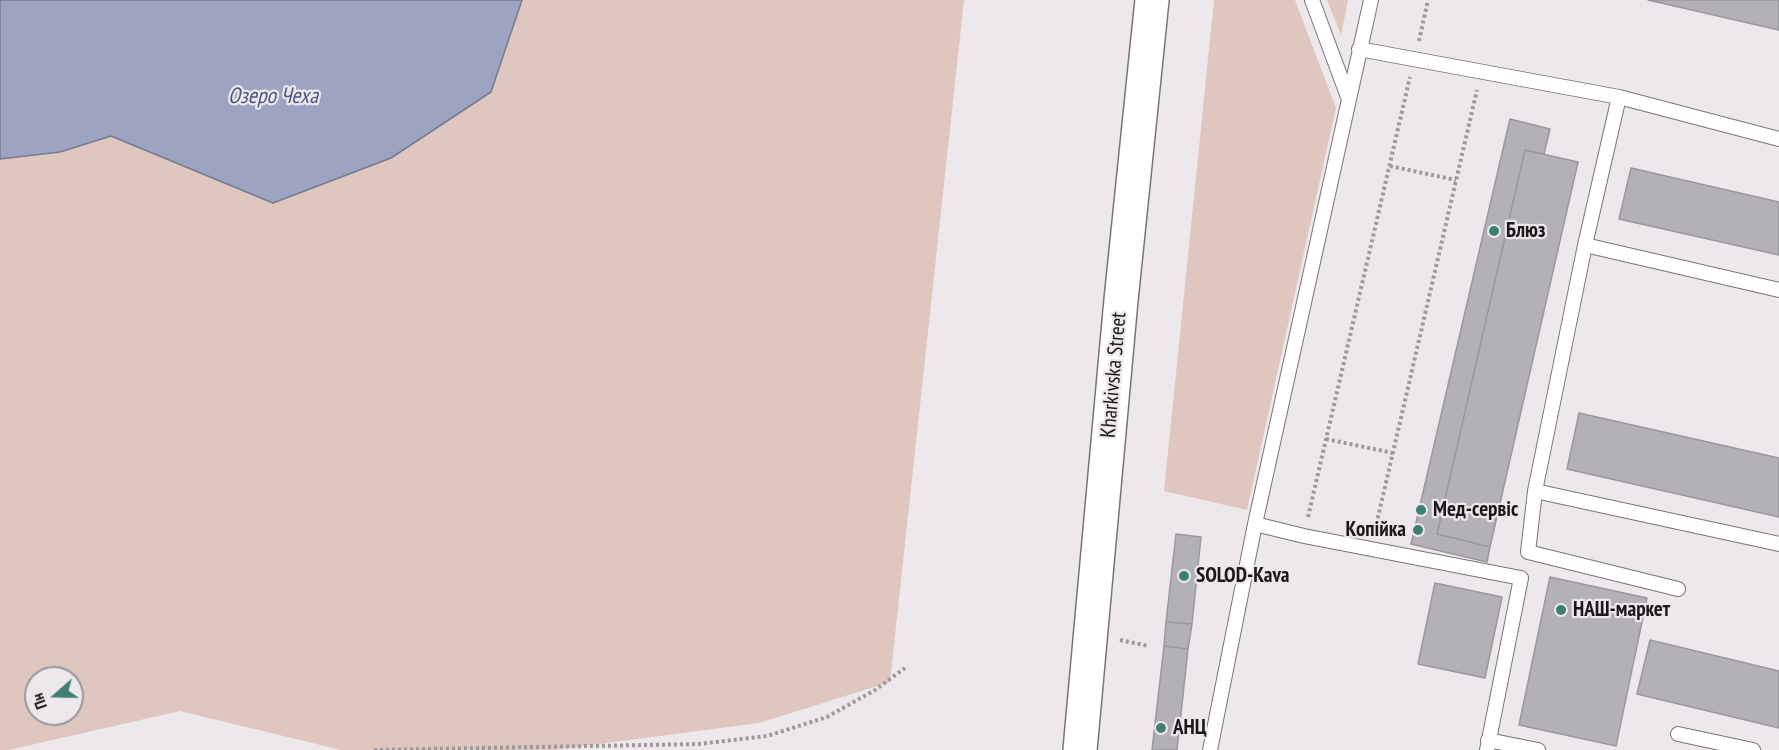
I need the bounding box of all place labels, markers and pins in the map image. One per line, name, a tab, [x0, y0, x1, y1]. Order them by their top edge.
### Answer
place label: Блюз	[1506, 218, 1545, 244]
marker: Блюз	[1487, 224, 1501, 238]
place label: Мед-сервіс	[1433, 497, 1518, 523]
marker: Мед-сервіс	[1414, 503, 1428, 517]
place label: Копійка	[1346, 517, 1406, 543]
marker: Копійка	[1411, 523, 1425, 537]
place label: SOLOD-Kava	[1196, 563, 1289, 589]
marker: SOLOD-Kava	[1177, 569, 1191, 583]
place label: НАШ-маркет	[1573, 597, 1670, 623]
marker: НАШ-маркет	[1554, 603, 1568, 617]
place label: АНЦ	[1173, 715, 1207, 741]
marker: АНЦ	[1154, 721, 1168, 735]

